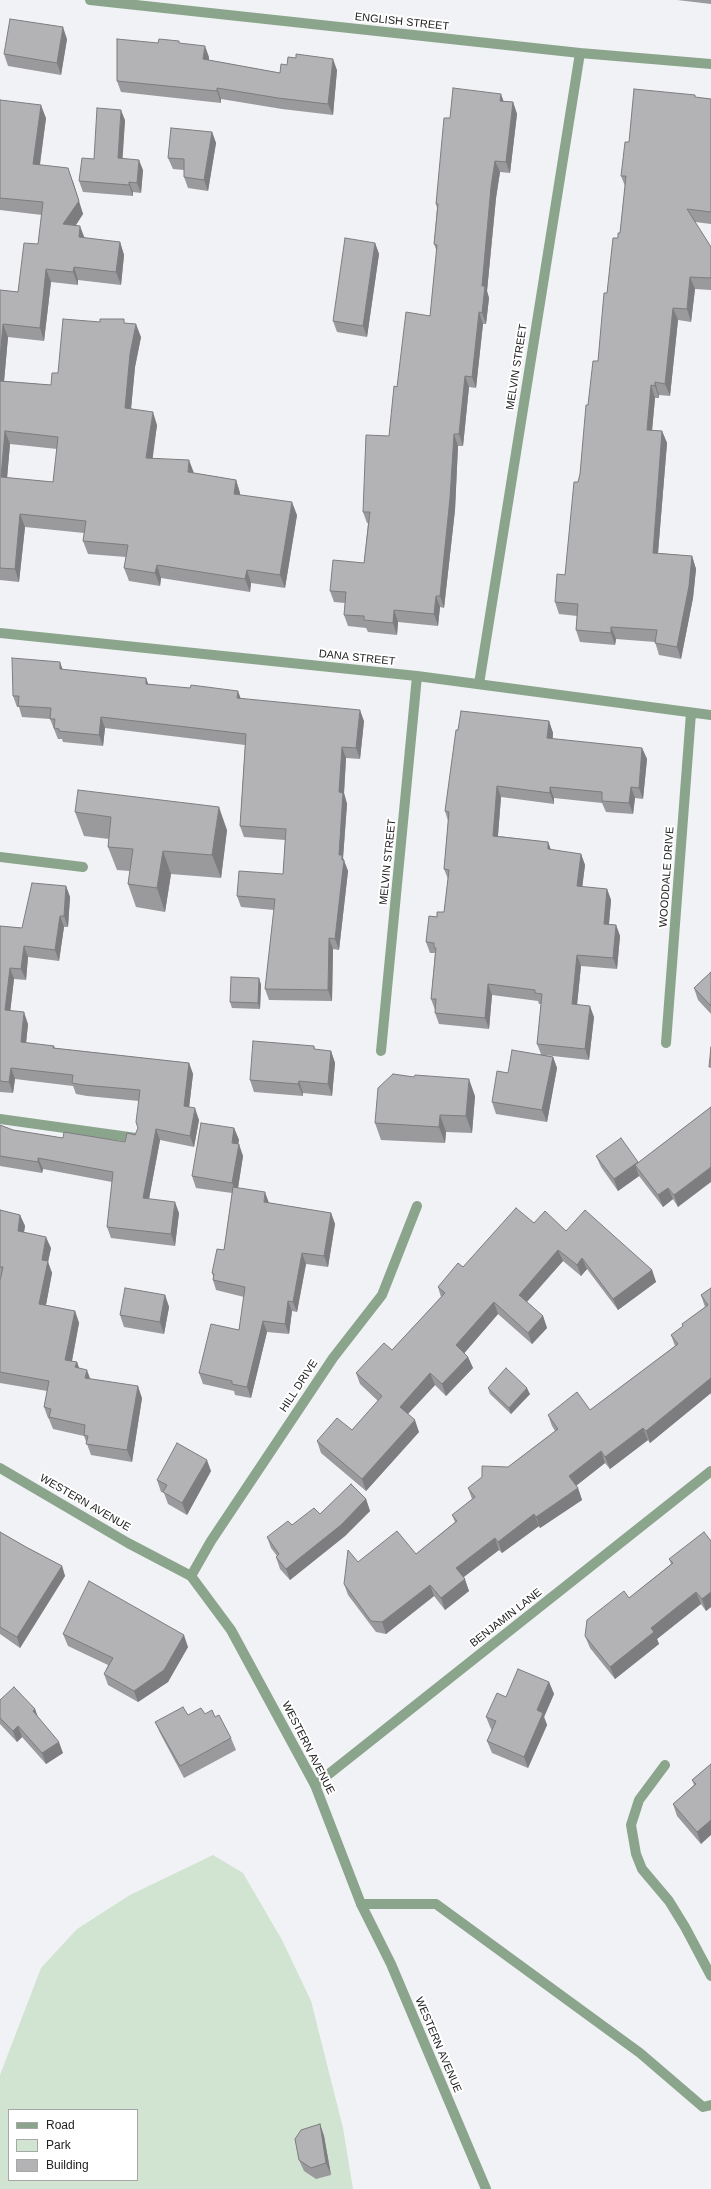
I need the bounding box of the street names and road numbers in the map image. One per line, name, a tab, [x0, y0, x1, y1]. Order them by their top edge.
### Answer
street label: ENGLISH STREET	[354, 10, 450, 34]
street label: MELVIN STREET	[504, 323, 530, 411]
street label: DANA STREET	[318, 647, 396, 669]
street label: MELVIN STREET	[377, 818, 399, 906]
street label: WOODDALE DRIVE	[657, 826, 677, 928]
street label: HILL DRIVE	[277, 1357, 321, 1415]
street label: WESTERN AVENUE	[37, 1472, 133, 1534]
street label: BENJAMIN LANE	[467, 1586, 545, 1650]
street label: WESTERN AVENUE	[279, 1699, 337, 1797]
street label: WESTERN AVENUE	[412, 1995, 464, 2095]

